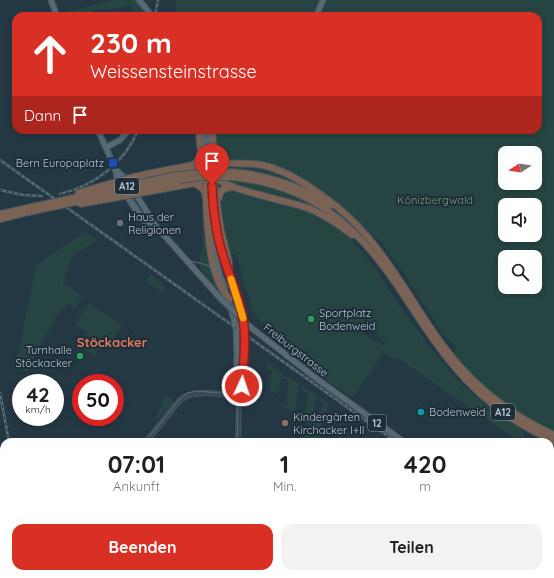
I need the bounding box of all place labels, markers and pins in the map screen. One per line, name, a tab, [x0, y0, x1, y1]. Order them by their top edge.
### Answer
pin	[195, 144, 229, 185]
place label: Bern Europaplatz	[16, 156, 104, 170]
marker: Bern Europaplatz	[107, 157, 119, 169]
place label: Haus der Religionen	[128, 210, 181, 237]
marker: Haus der Religionen	[115, 218, 125, 228]
place label: Sportplatz Bodenweid	[319, 306, 376, 333]
marker: Sportplatz Bodenweid	[306, 314, 316, 324]
place label: Turnhalle Stöckacker	[15, 343, 73, 370]
marker: Turnhalle Stöckacker	[75, 351, 85, 361]
place label: Bodenweid	[429, 405, 486, 419]
marker: Bodenweid	[416, 407, 426, 417]
place label: Kindergärten Kirchacker I+II	[293, 410, 365, 437]
marker: Kindergärten Kirchacker I+II	[280, 418, 290, 428]

